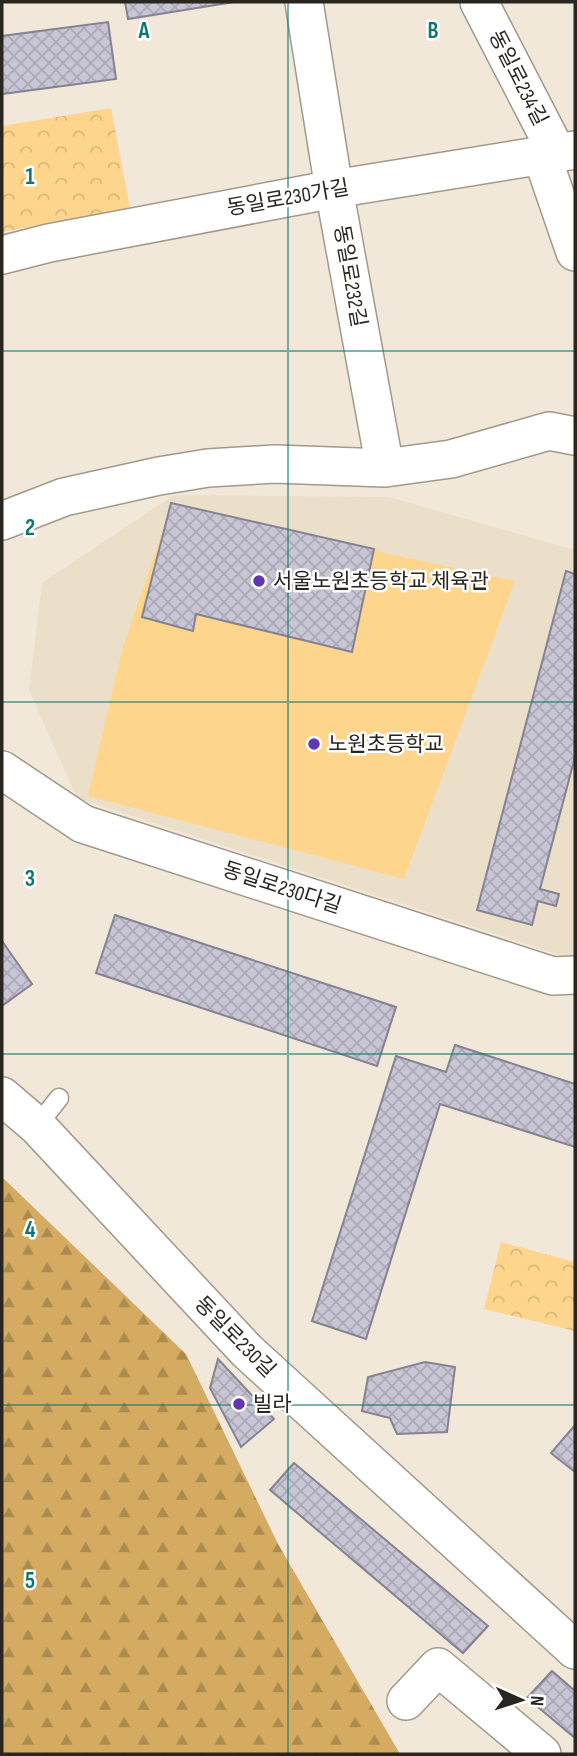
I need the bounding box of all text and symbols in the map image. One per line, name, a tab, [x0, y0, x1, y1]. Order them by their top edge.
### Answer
text: A	[138, 17, 151, 45]
text: B	[428, 17, 439, 45]
street label: 동일로234길	[483, 26, 553, 130]
text: 1	[25, 163, 35, 191]
street label: 동일로230가길	[225, 175, 351, 221]
street label: 동일로232길	[329, 223, 371, 329]
text: 2	[25, 514, 35, 542]
place label: 서울노원초등학교 체육관	[273, 569, 489, 594]
marker: 서울노원초등학교 체육관	[251, 573, 267, 589]
place label: 노원초등학교	[328, 732, 444, 757]
marker: 노원초등학교	[306, 736, 322, 752]
street label: 동일로230다길	[219, 857, 345, 919]
text: 3	[25, 865, 35, 893]
text: 4	[25, 1216, 36, 1244]
street label: 동일로230길	[189, 1291, 281, 1383]
place label: 빌라	[253, 1392, 292, 1417]
marker: 빌라	[231, 1396, 247, 1412]
text: 5	[25, 1567, 35, 1595]
north arrow	[486, 1665, 556, 1735]
text: N	[525, 1695, 548, 1706]

